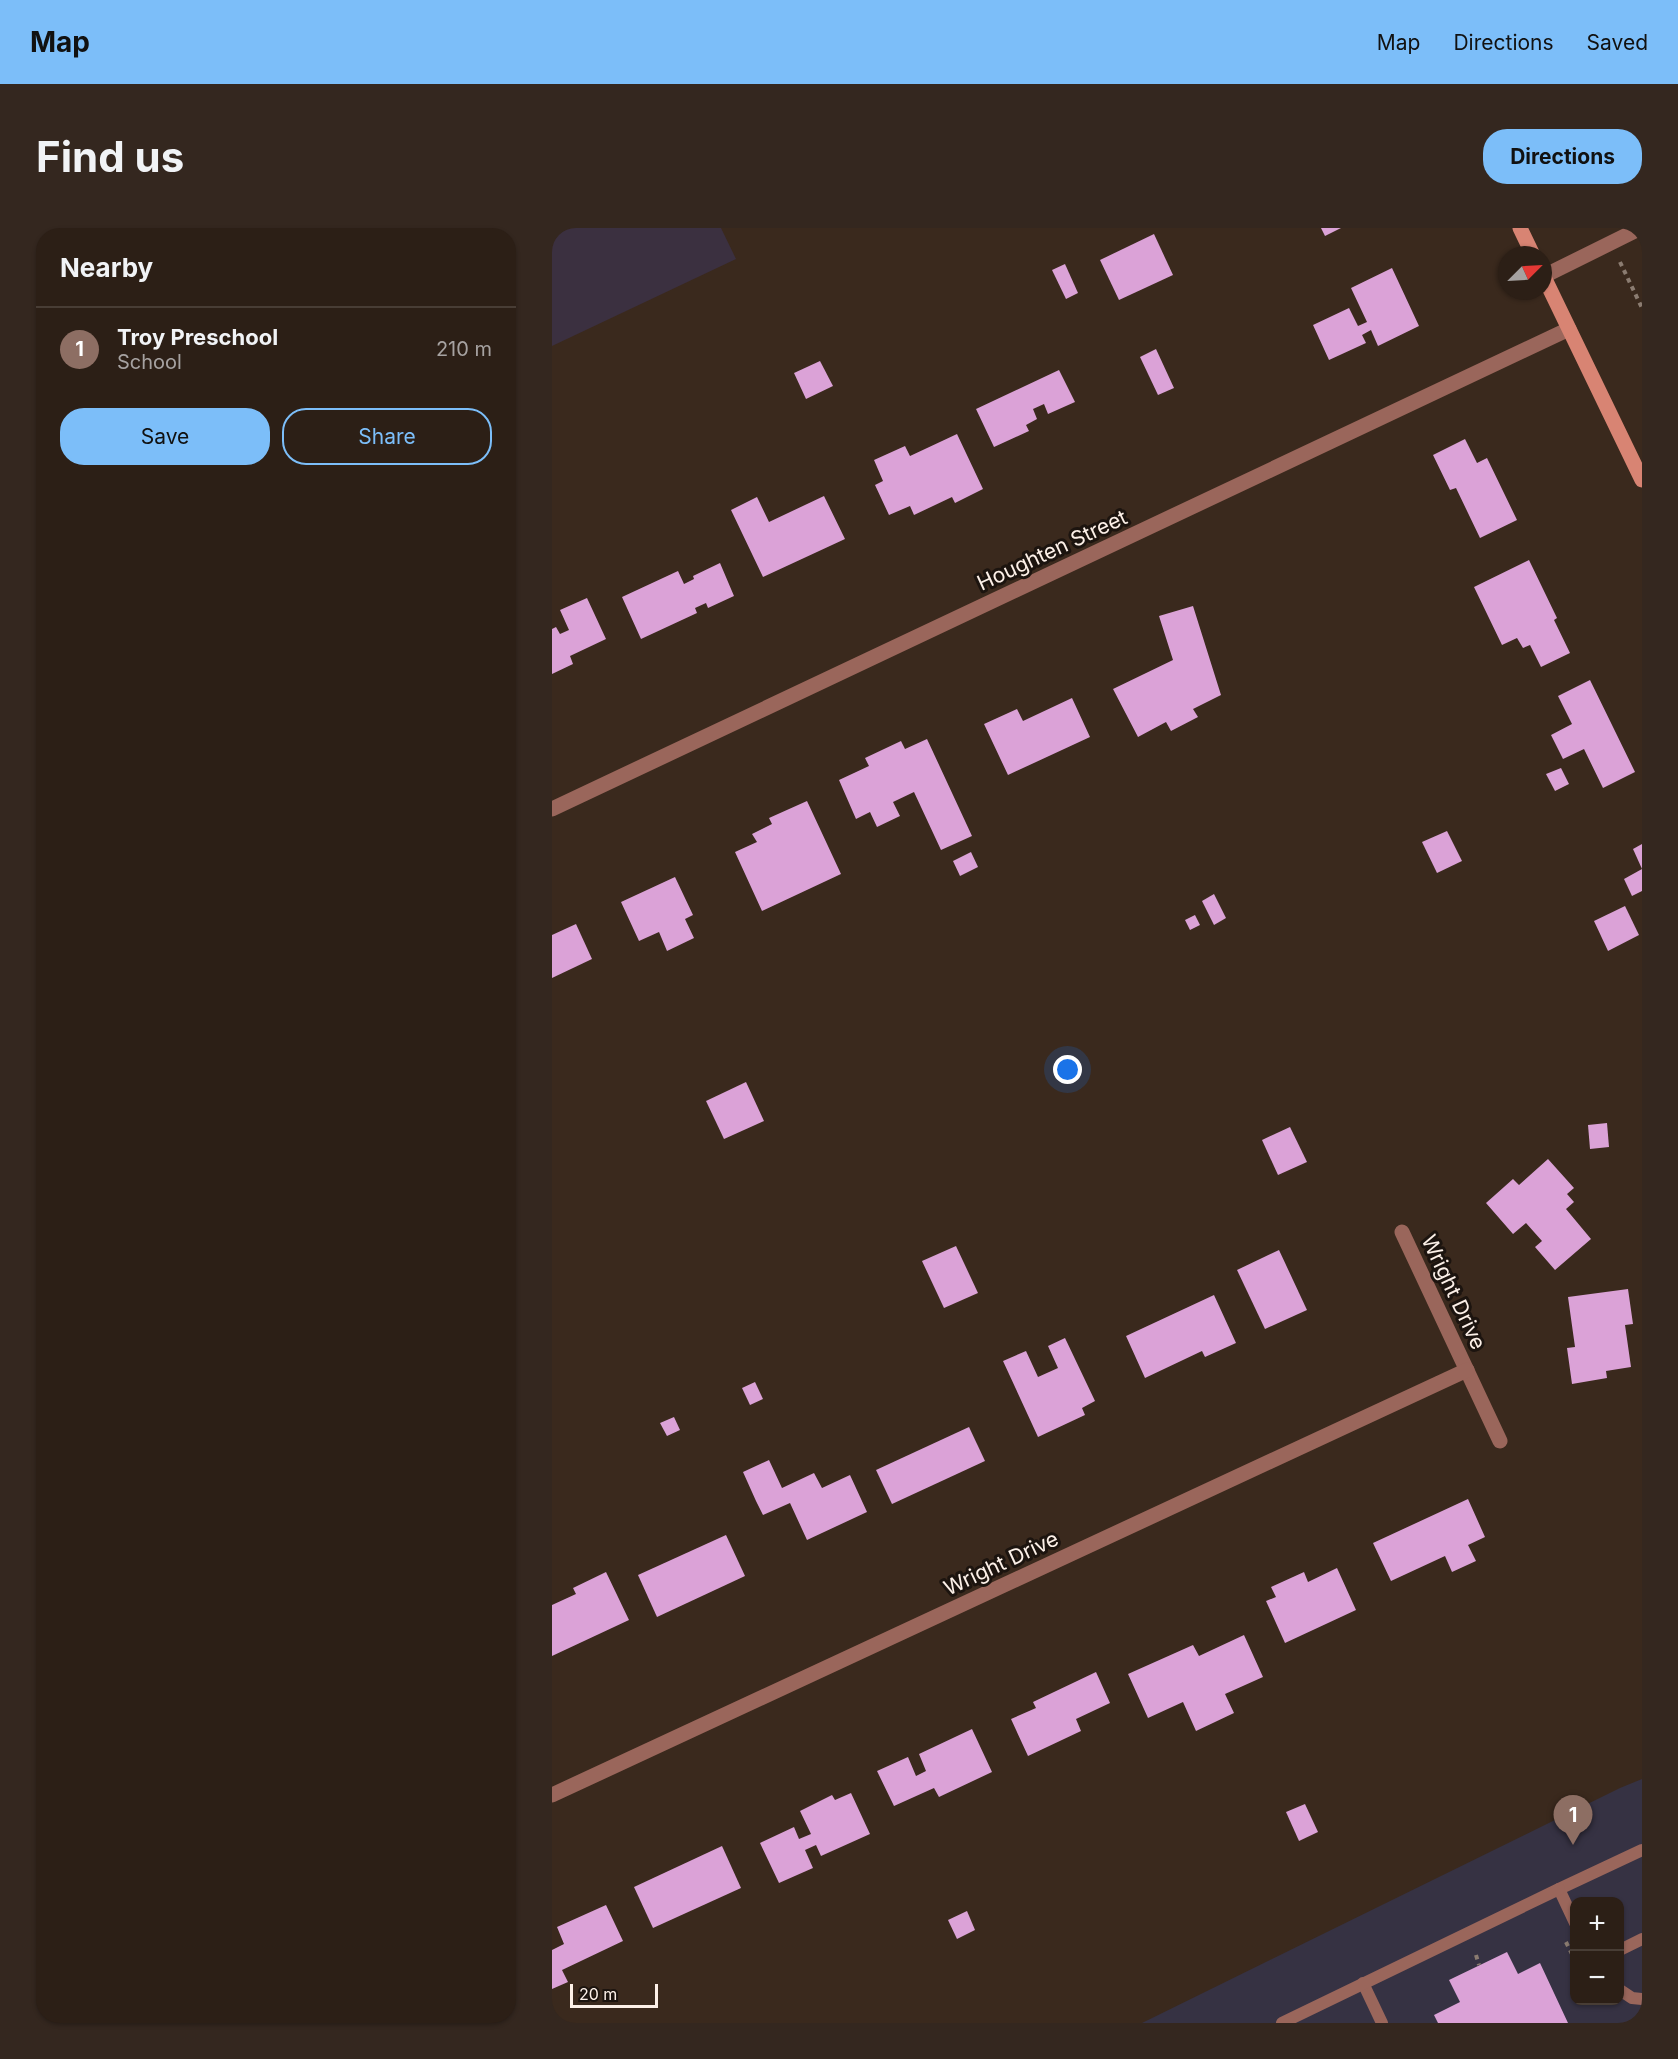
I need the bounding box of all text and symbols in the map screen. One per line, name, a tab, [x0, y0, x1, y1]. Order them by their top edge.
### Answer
text: Map	[30, 25, 90, 59]
text: Map	[1377, 30, 1420, 55]
text: Directions	[1453, 30, 1554, 55]
text: Saved	[1587, 30, 1648, 55]
button: Directions	[1483, 129, 1642, 184]
text: Find us	[36, 131, 184, 182]
north arrow	[1498, 246, 1552, 300]
text: Nearby	[60, 252, 153, 283]
text: Troy Preschool	[117, 324, 278, 350]
text: 1	[75, 337, 84, 361]
text: 210 m	[436, 337, 492, 361]
text: School	[117, 350, 182, 374]
button: Save	[60, 408, 270, 465]
button: Share	[282, 408, 492, 465]
street label: Houghten Street	[973, 504, 1131, 596]
your location	[1053, 1055, 1082, 1084]
street label: Wright Drive	[1417, 1231, 1491, 1353]
street label: Wright Drive	[940, 1526, 1062, 1600]
pin: 1	[1554, 1796, 1592, 1845]
map controls	[1570, 1897, 1624, 2005]
button: +	[1570, 1897, 1624, 1951]
button: −	[1570, 1951, 1624, 2005]
scale bar	[570, 1981, 658, 2008]
text: 20 m	[579, 1984, 617, 2004]

